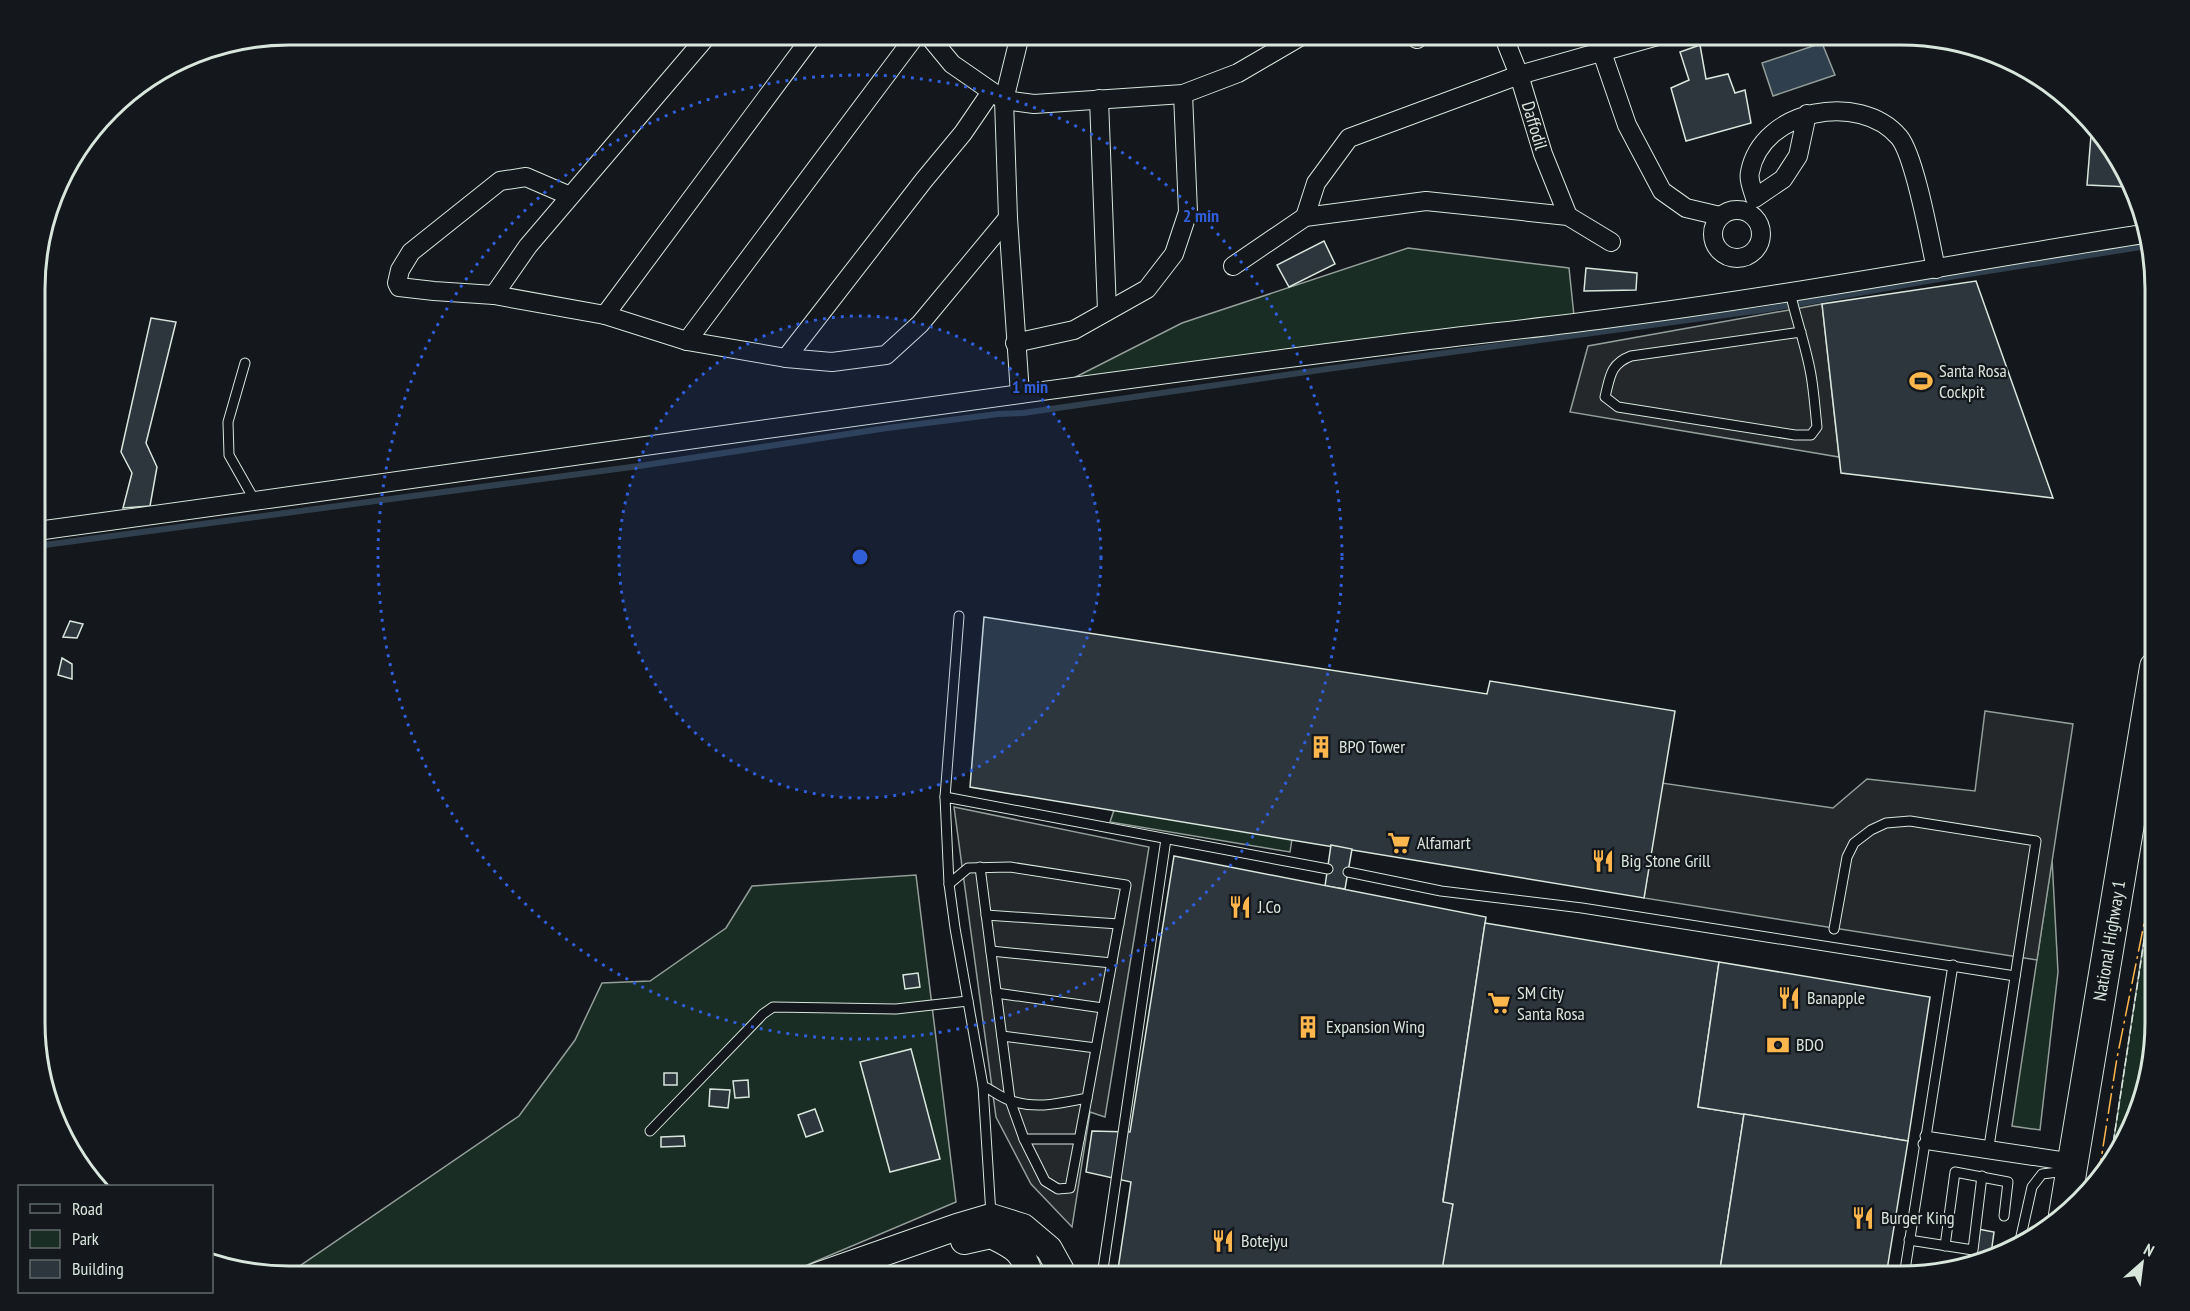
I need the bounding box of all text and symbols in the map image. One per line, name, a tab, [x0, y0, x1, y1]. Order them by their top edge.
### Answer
street label: Daffodil	[1517, 98, 1553, 153]
text: 2 min	[1183, 204, 1219, 227]
place label: Santa Rosa Cockpit	[1939, 359, 2007, 403]
sports icon: Santa Rosa Cockpit	[1908, 368, 1934, 394]
text: 1 min	[1012, 375, 1048, 398]
centre of rings	[850, 547, 870, 567]
building icon: BPO Tower	[1308, 734, 1334, 760]
place label: BPO Tower	[1339, 735, 1405, 758]
supermarket icon: Alfamart	[1386, 830, 1412, 856]
place label: Alfamart	[1417, 831, 1471, 854]
restaurant icon: Big Stone Grill	[1590, 848, 1616, 874]
place label: Big Stone Grill	[1621, 849, 1711, 872]
street label: National Highway 1	[2088, 879, 2130, 1003]
restaurant icon: J.Co	[1227, 894, 1253, 920]
place label: J.Co	[1257, 895, 1281, 918]
place label: SM City Santa Rosa	[1517, 981, 1585, 1025]
restaurant icon: Banapple	[1776, 985, 1802, 1011]
place label: Banapple	[1807, 986, 1865, 1009]
supermarket icon: SM City Santa Rosa	[1486, 990, 1512, 1016]
building icon: Expansion Wing	[1295, 1014, 1321, 1040]
place label: Expansion Wing	[1326, 1015, 1425, 1038]
bank icon: BDO	[1765, 1032, 1791, 1058]
place label: BDO	[1796, 1033, 1824, 1056]
legend	[18, 1185, 213, 1293]
text: Road	[72, 1197, 103, 1220]
restaurant icon: Burger King	[1850, 1205, 1876, 1231]
place label: Burger King	[1881, 1206, 1955, 1229]
text: Park	[72, 1227, 99, 1250]
restaurant icon: Botejyu	[1210, 1228, 1236, 1254]
place label: Botejyu	[1241, 1229, 1288, 1252]
north arrow	[2112, 1233, 2172, 1293]
text: N	[2141, 1239, 2158, 1261]
text: Building	[72, 1257, 124, 1280]

